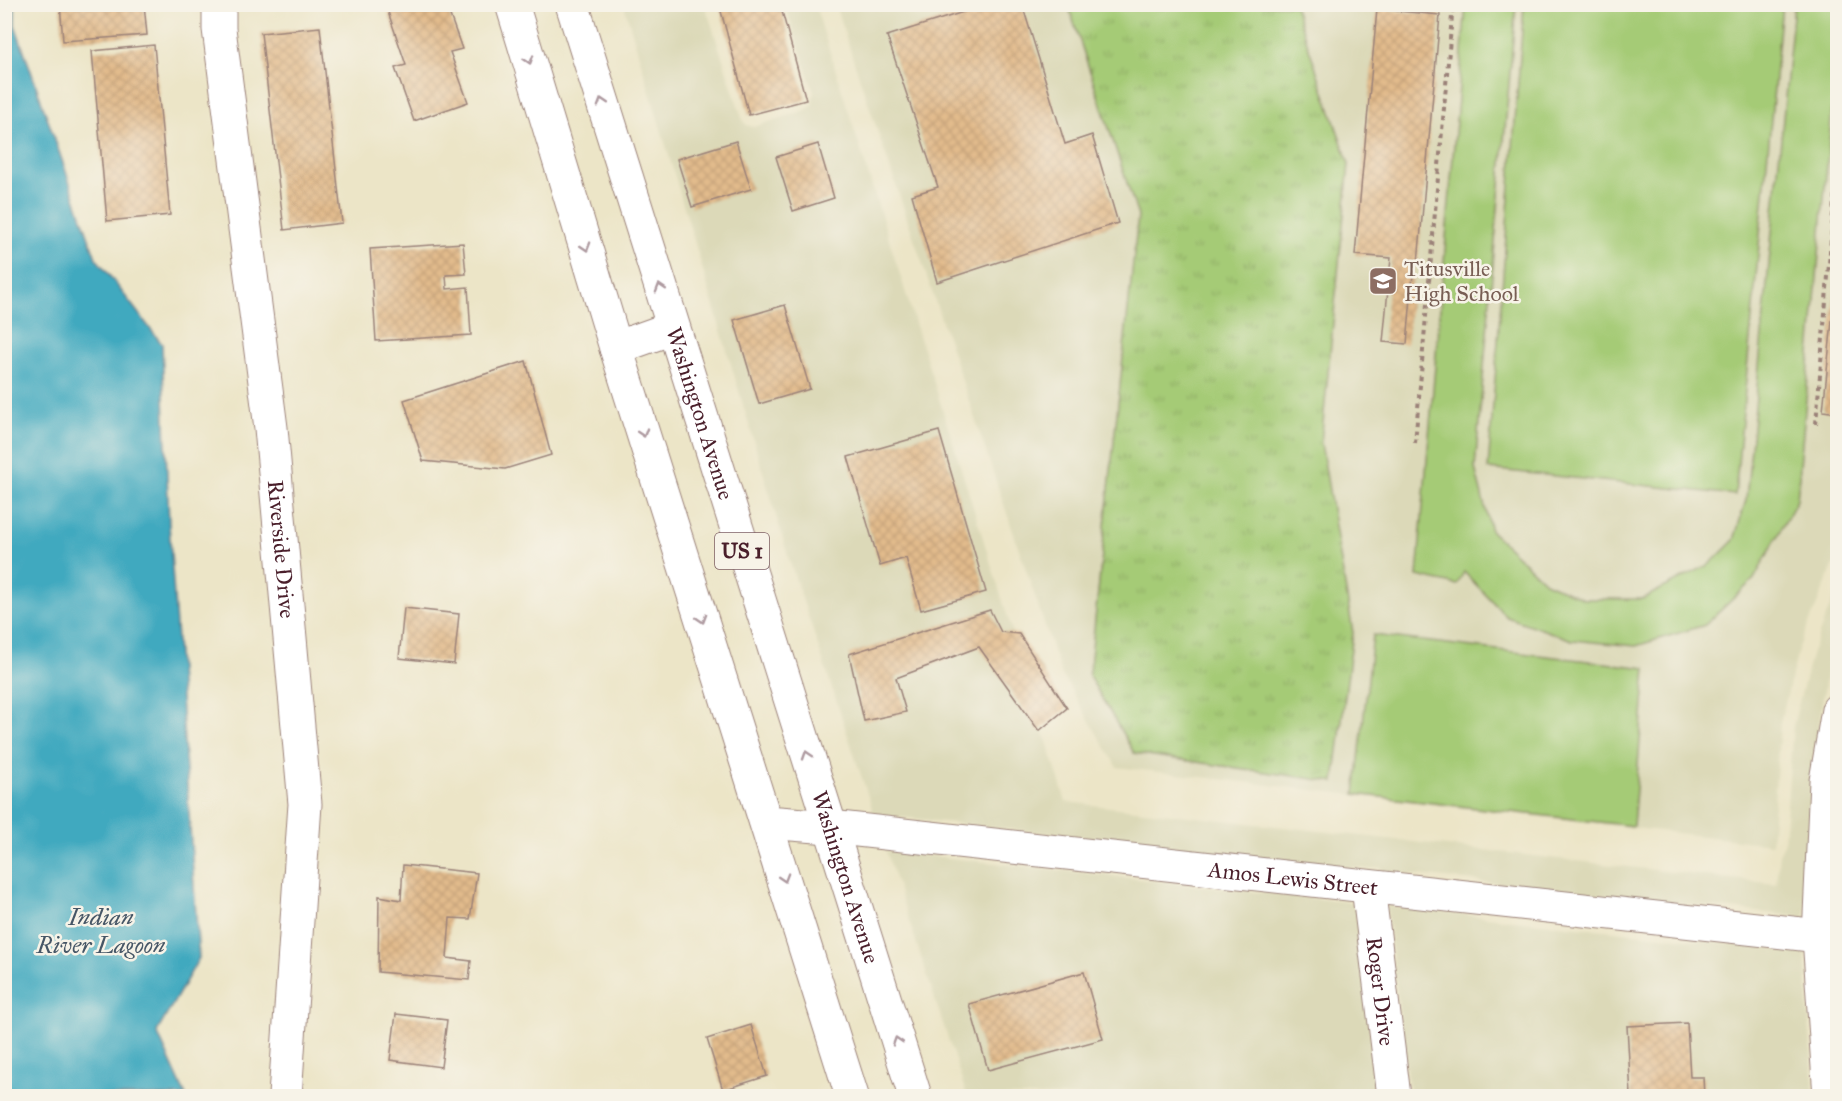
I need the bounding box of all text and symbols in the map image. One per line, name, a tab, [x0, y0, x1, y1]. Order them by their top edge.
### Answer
one-way arrow	[522, 55, 534, 65]
one-way arrow	[597, 97, 609, 108]
one-way arrow	[579, 241, 591, 252]
place label: Titusville High School	[1404, 255, 1519, 307]
school or university icon: Titusville High School	[1367, 265, 1399, 297]
one-way arrow	[655, 283, 667, 294]
street label: Washington Avenue	[660, 324, 740, 503]
one-way arrow	[636, 427, 649, 438]
street label: Riverside Drive	[262, 479, 301, 620]
road number: US 1	[715, 533, 769, 569]
one-way arrow	[695, 613, 707, 624]
one-way arrow	[802, 750, 814, 761]
street label: Washington Avenue	[806, 787, 885, 967]
street label: Amos Lewis Street	[1206, 856, 1379, 901]
one-way arrow	[777, 872, 789, 883]
water label: Indian River Lagoon	[36, 902, 166, 960]
street label: Roger Drive	[1360, 935, 1401, 1047]
one-way arrow	[892, 1036, 904, 1047]

